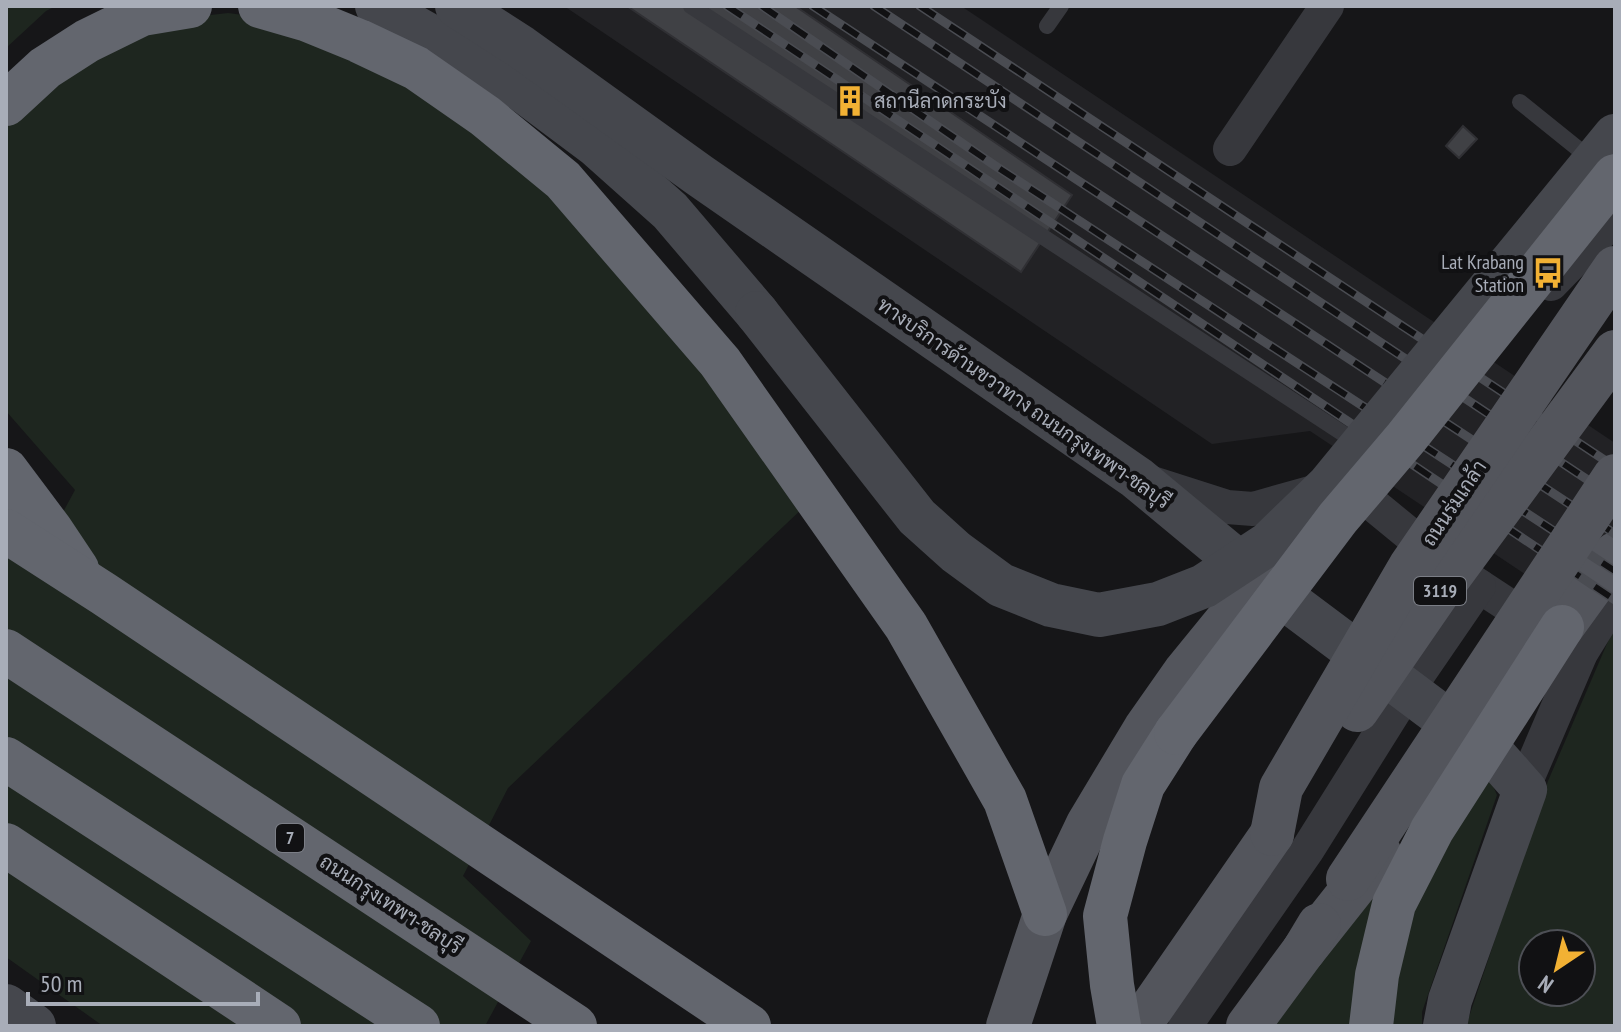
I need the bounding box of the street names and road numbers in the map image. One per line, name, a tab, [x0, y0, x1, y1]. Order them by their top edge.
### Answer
street label: ทางบริการด้านขวาทาง ถนนกรุงเทพฯ-ชลบุรี	[872, 291, 1176, 515]
street label: ถนนร่มเกล้า	[1416, 455, 1492, 551]
road number: 3119	[1414, 577, 1466, 605]
road number: 7	[276, 824, 304, 852]
street label: ถนนกรุงเทพฯ-ชลบุรี	[315, 848, 467, 960]

